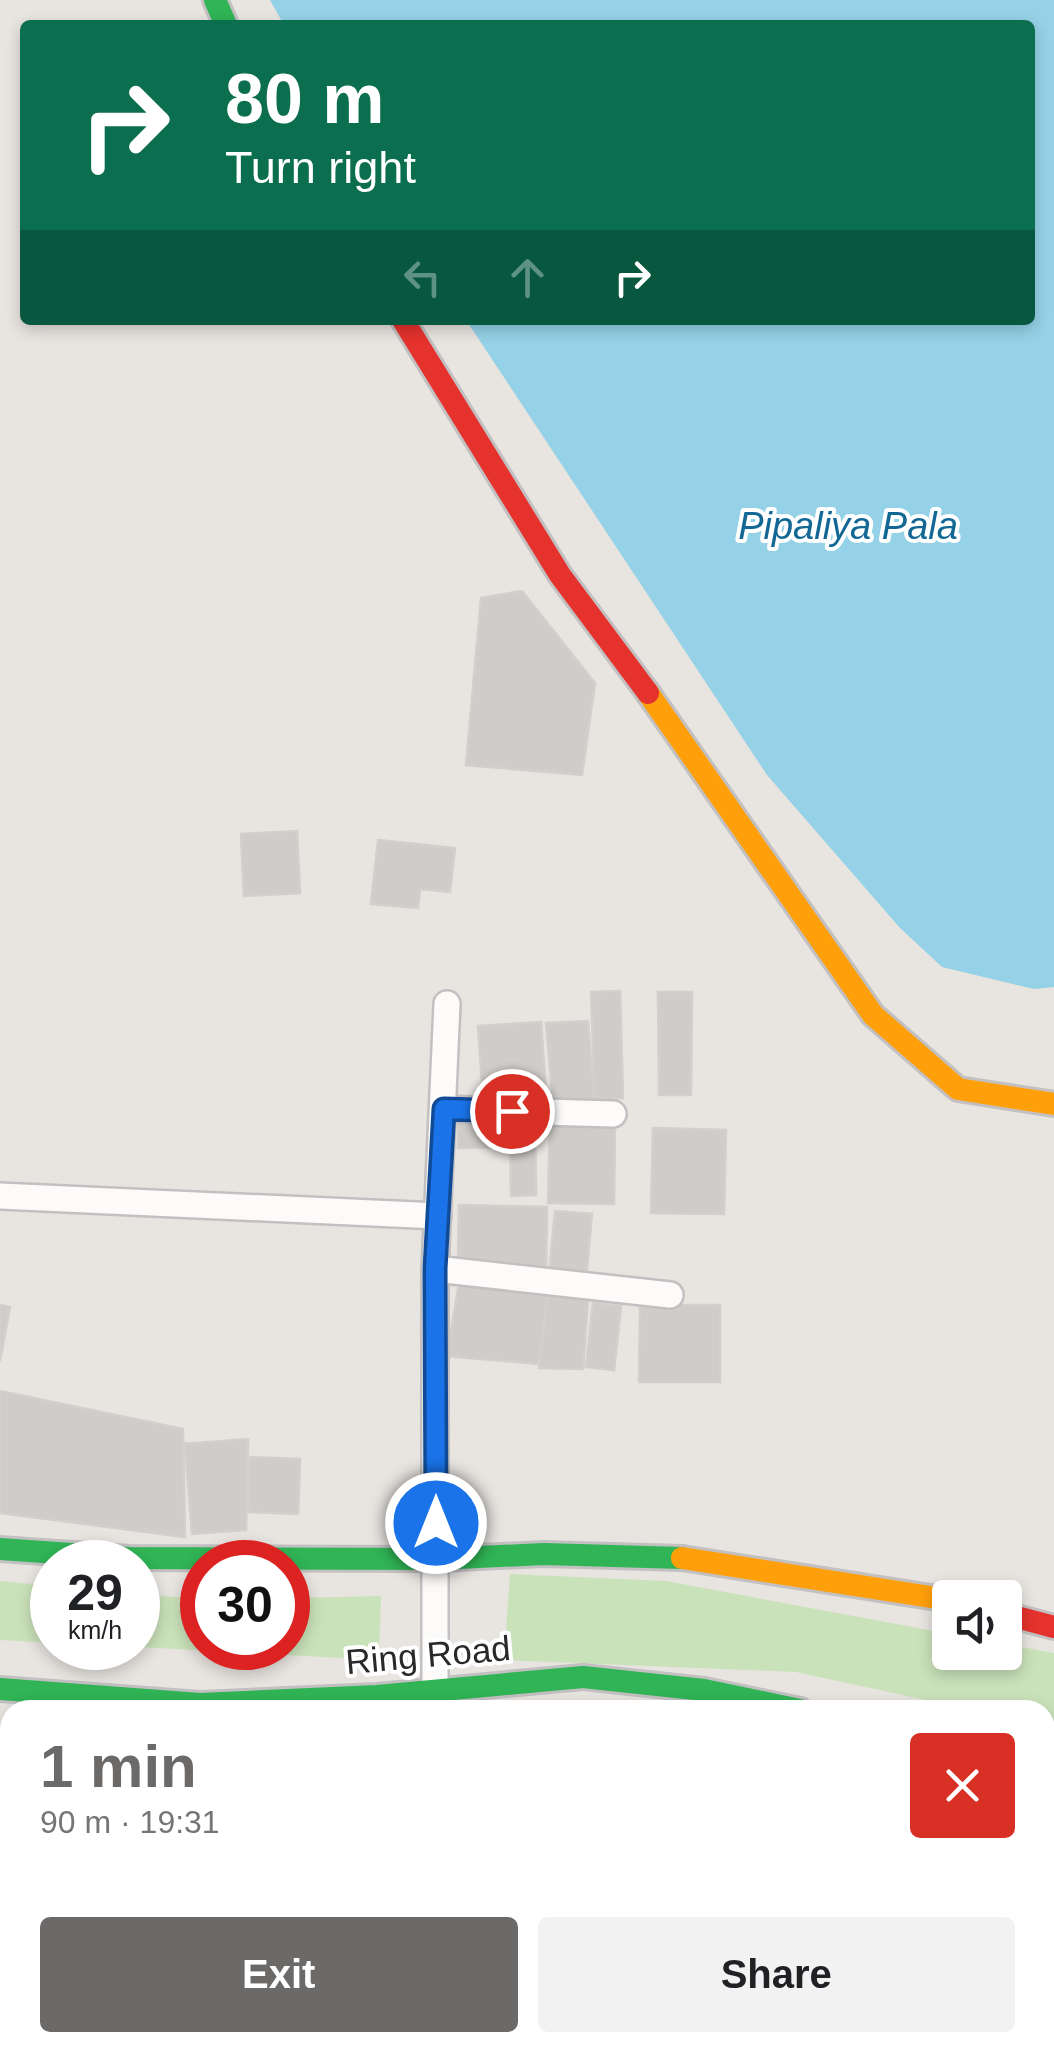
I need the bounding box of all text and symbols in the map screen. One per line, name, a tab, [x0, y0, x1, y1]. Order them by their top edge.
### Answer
icon: right	[60, 60, 190, 190]
text: 80 m	[225, 60, 385, 138]
text: Turn right	[225, 142, 416, 193]
icon: left	[395, 250, 450, 305]
icon: ahead	[500, 250, 555, 305]
icon: right	[605, 250, 660, 305]
water label: Pipaliya Pala	[738, 505, 958, 547]
pin	[470, 1069, 555, 1154]
icon: arrive	[485, 1084, 540, 1139]
position arrow	[384, 1471, 488, 1575]
speed limit sign: 30	[180, 1540, 310, 1670]
text: 29	[67, 1565, 123, 1621]
map controls	[932, 1580, 1022, 1670]
button: sound	[932, 1580, 1022, 1670]
text: km/h	[68, 1616, 122, 1644]
street label: Ring Road	[344, 1628, 512, 1681]
text: 1 min	[40, 1733, 197, 1800]
button: close	[910, 1733, 1015, 1838]
text: 90 m · 19:31	[40, 1804, 220, 1840]
button: Exit	[40, 1917, 518, 2032]
button: Share	[538, 1917, 1015, 2032]

